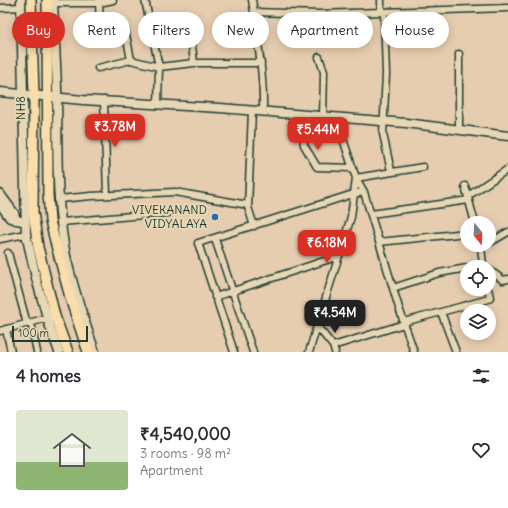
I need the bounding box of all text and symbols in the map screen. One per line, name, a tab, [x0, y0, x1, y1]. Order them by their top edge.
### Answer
chip: Buy	[12, 12, 65, 48]
chip: Rent	[73, 12, 130, 48]
chip: Filters	[138, 12, 204, 48]
chip: New	[212, 12, 269, 48]
chip: Apartment	[277, 12, 373, 48]
chip: House	[381, 12, 449, 48]
street label: NH8	[13, 96, 28, 120]
pin: ₹3.78M	[82, 114, 148, 148]
pin: ₹5.44M	[285, 117, 351, 151]
text: ₹3.78M	[94, 118, 136, 135]
text: ₹5.44M	[297, 121, 339, 138]
place label: VIVEKANAND VIDYALAYA	[132, 202, 207, 231]
marker: VIVEKANAND VIDYALAYA	[210, 212, 220, 222]
north arrow	[460, 216, 496, 252]
map controls	[460, 216, 496, 340]
pin: ₹6.18M	[294, 230, 360, 264]
text: ₹6.18M	[307, 234, 347, 251]
button: locate	[460, 260, 496, 296]
pin: ₹4.54M	[302, 300, 368, 334]
text: ₹4.54M	[313, 304, 357, 321]
button: layers	[460, 304, 496, 340]
scale bar	[12, 324, 88, 343]
text: 100 m	[18, 326, 49, 340]
text: 4 homes	[16, 365, 81, 387]
icon: filters	[470, 365, 492, 387]
text: ₹4,540,000	[140, 423, 231, 445]
icon: home	[48, 426, 96, 474]
icon: heart	[470, 439, 492, 461]
text: 3 rooms · 98 m²	[140, 445, 231, 462]
text: Apartment	[140, 462, 203, 479]

